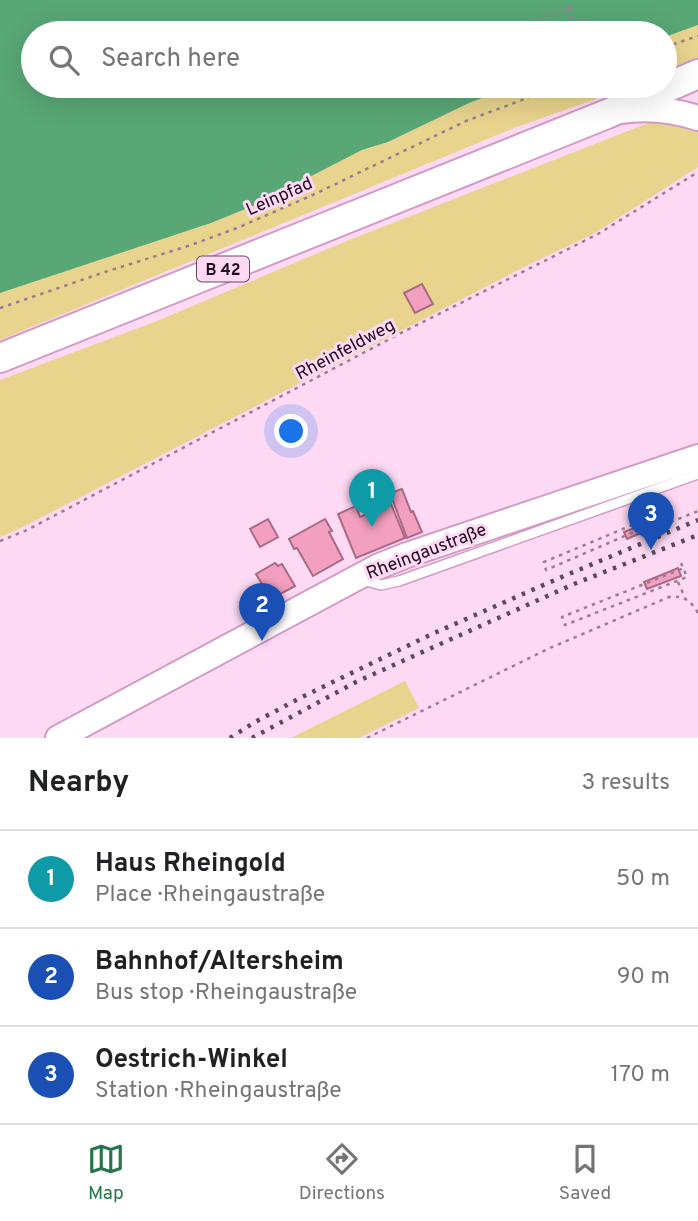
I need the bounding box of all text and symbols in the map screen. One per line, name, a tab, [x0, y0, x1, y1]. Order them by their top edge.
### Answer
search box	[21, 21, 677, 98]
icon: search	[45, 41, 83, 79]
text: Search here	[101, 43, 240, 76]
street label: Leinpfad	[243, 173, 316, 222]
road number: B 42	[197, 256, 249, 282]
street label: Rheinfeldweg	[292, 314, 400, 386]
your location	[274, 414, 308, 448]
pin: 1	[349, 469, 395, 527]
pin: 3	[628, 492, 674, 550]
street label: Rheingaustraße	[363, 519, 490, 586]
pin: 2	[239, 583, 285, 641]
text: Nearby	[28, 765, 129, 802]
text: 3 results	[581, 769, 670, 798]
text: Haus Rheingold	[95, 848, 286, 881]
text: 1	[46, 865, 56, 894]
text: 50 m	[616, 865, 670, 894]
text: Place · Rheingaustraße	[95, 881, 325, 910]
text: Bahnhof/Altersheim	[95, 946, 344, 979]
text: 2	[44, 963, 58, 992]
text: 90 m	[617, 963, 670, 992]
text: Bus stop · Rheingaustraße	[95, 979, 357, 1008]
text: Oestrich-Winkel	[95, 1044, 288, 1077]
text: 3	[44, 1061, 58, 1090]
text: 170 m	[611, 1061, 670, 1090]
text: Station · Rheingaustraße	[95, 1077, 342, 1106]
tab: Map	[87, 1140, 125, 1206]
tab: Directions	[299, 1140, 385, 1206]
tab: Saved	[559, 1140, 611, 1206]

